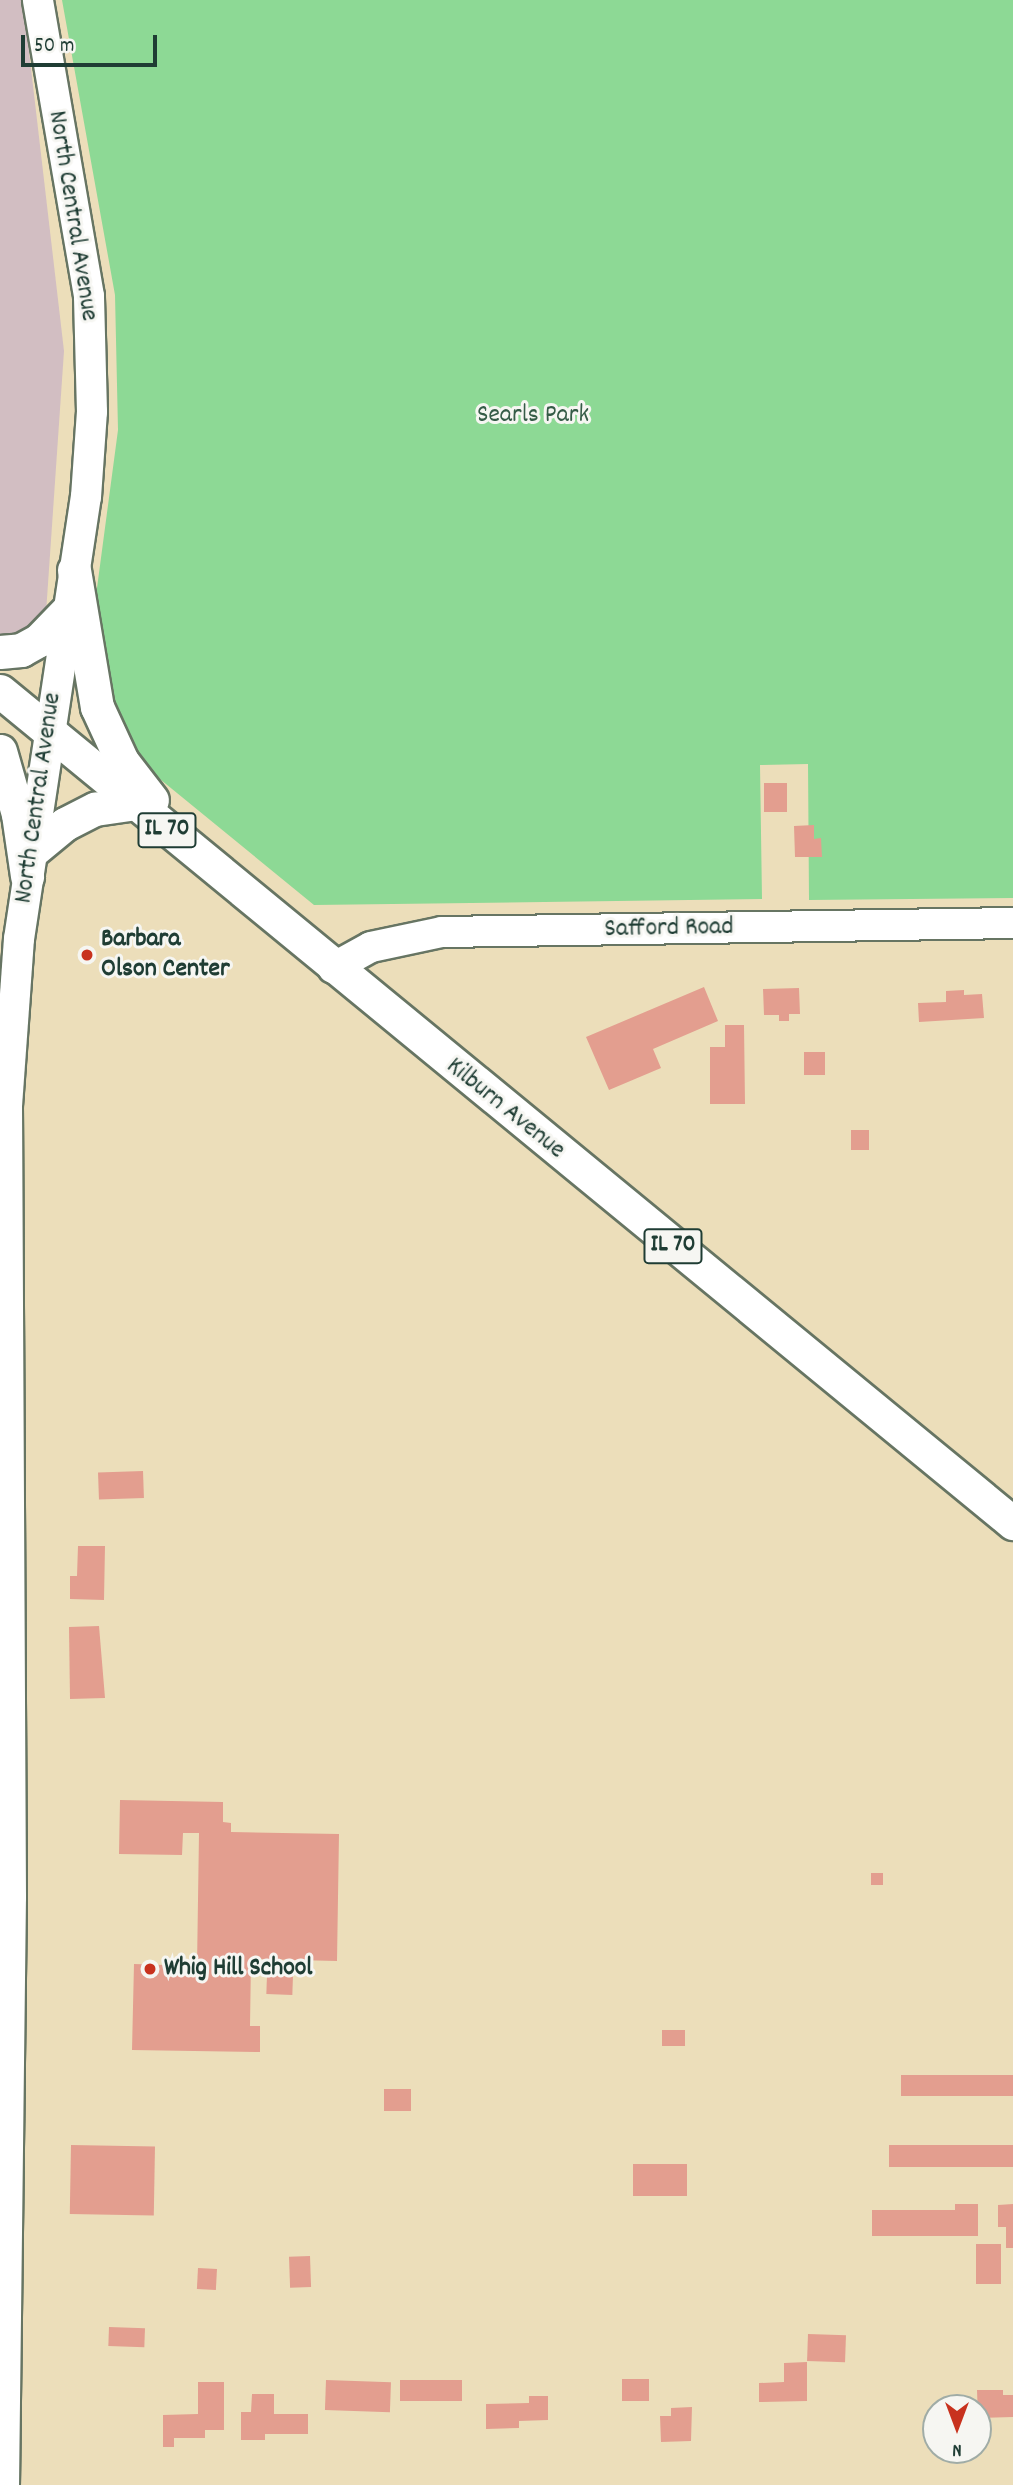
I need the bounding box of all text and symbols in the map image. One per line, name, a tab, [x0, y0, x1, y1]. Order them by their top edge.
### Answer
scale bar	[24, 21, 161, 65]
text: 50 m	[34, 32, 74, 62]
street label: North Central Avenue	[40, 109, 104, 323]
park label: Searls Park	[477, 400, 589, 432]
street label: North Central Avenue	[9, 691, 69, 905]
road number: IL 70	[137, 810, 197, 850]
street label: Safford Road	[604, 912, 734, 946]
place label: Barbara Olson Center	[101, 924, 230, 986]
marker: Barbara Olson Center	[79, 947, 95, 963]
street label: Kilburn Avenue	[439, 1052, 571, 1166]
road number: IL 70	[643, 1226, 703, 1266]
place label: Whig Hill School	[164, 1953, 312, 1985]
marker: Whig Hill School	[142, 1961, 158, 1977]
north arrow	[922, 2394, 992, 2464]
text: N	[952, 2435, 962, 2462]

